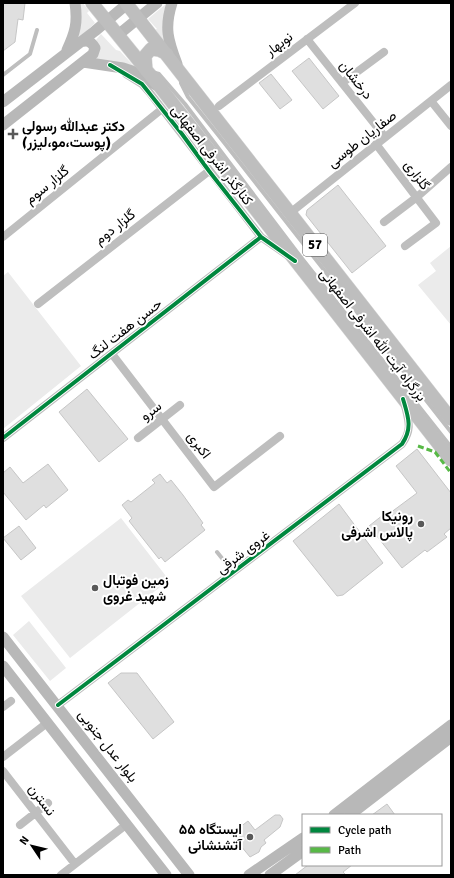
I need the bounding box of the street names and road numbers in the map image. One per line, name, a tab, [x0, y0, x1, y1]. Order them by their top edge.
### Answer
street label: نوبهار	[261, 28, 296, 60]
street label: درخشان	[336, 57, 377, 103]
street label: کنارگذر اشرفی اصفهانی	[168, 101, 256, 209]
street label: صفاریان طوسی	[324, 107, 400, 171]
street label: گلزاری	[400, 157, 434, 193]
street label: گلزار سوم	[22, 162, 72, 208]
street label: گلزار دوم	[91, 206, 139, 248]
road number: 57	[303, 234, 327, 256]
street label: بزرگراه آیت الله اشرفی اصفهانی	[316, 265, 430, 405]
street label: حسن هفت لنگ	[85, 295, 165, 363]
street label: سرو	[137, 397, 165, 425]
street label: اکبری	[183, 428, 215, 462]
street label: غروی شرقی	[213, 526, 273, 578]
street label: بلوار عدل جنوبی	[74, 706, 142, 786]
street label: نسترن	[25, 781, 59, 819]

